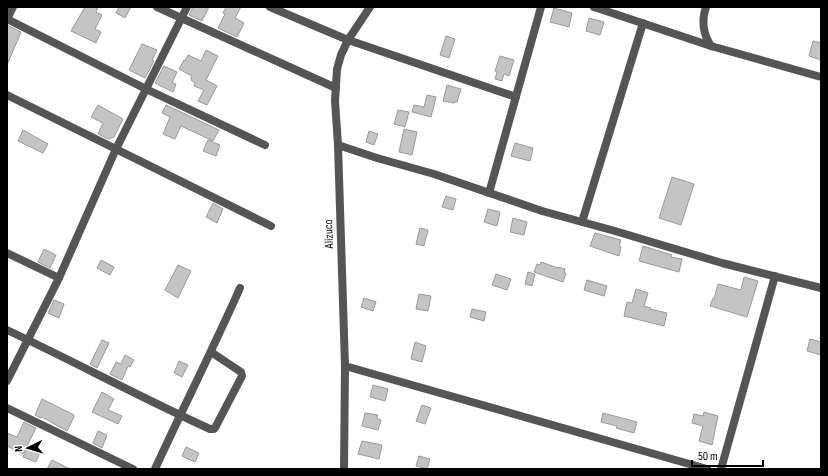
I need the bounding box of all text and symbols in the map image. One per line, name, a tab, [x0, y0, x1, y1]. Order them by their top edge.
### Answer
street label: Alizuco	[321, 219, 337, 250]
north arrow	[8, 428, 48, 468]
scale bar	[692, 442, 763, 468]
text: N	[12, 445, 25, 452]
text: 50 m	[698, 449, 718, 464]

